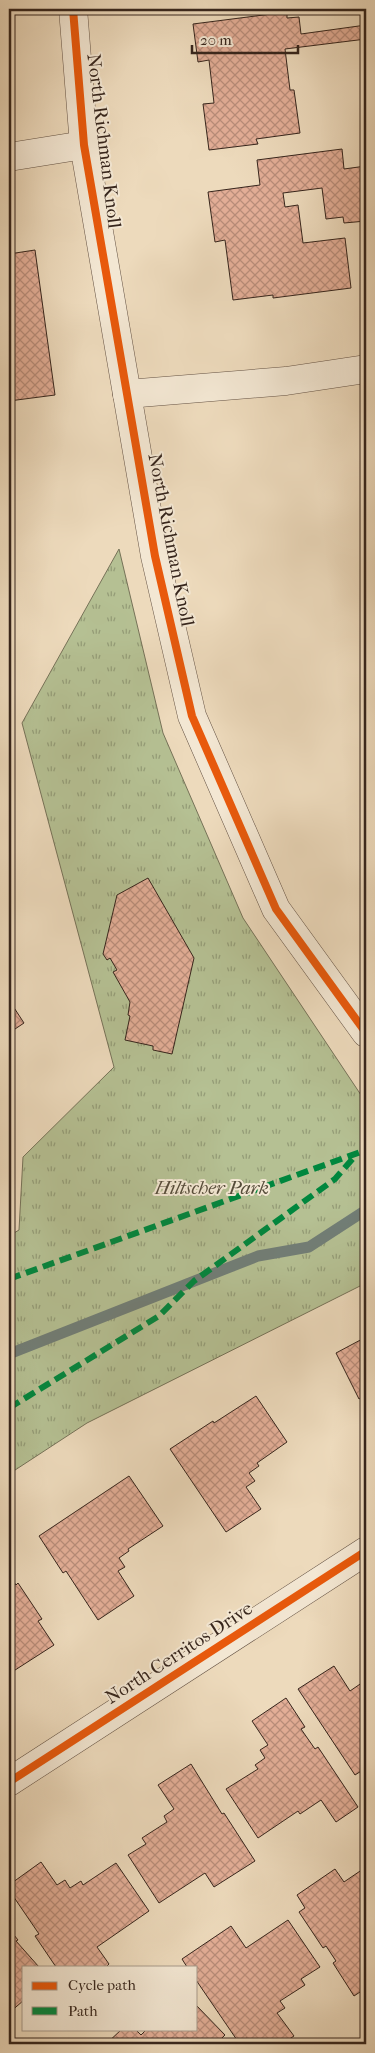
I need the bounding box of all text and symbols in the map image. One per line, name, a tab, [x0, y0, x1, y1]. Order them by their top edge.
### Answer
scale bar	[192, 22, 299, 54]
text: 20 m	[200, 31, 232, 49]
street label: North Richman Knoll	[82, 52, 126, 230]
street label: North Richman Knoll	[143, 452, 199, 628]
park label: Hiltscher Park	[154, 1177, 269, 1199]
street label: North Cerritos Drive	[101, 1597, 257, 1709]
legend	[22, 1966, 198, 2030]
text: Cycle path	[68, 1976, 136, 1994]
text: Path	[68, 2002, 98, 2020]

